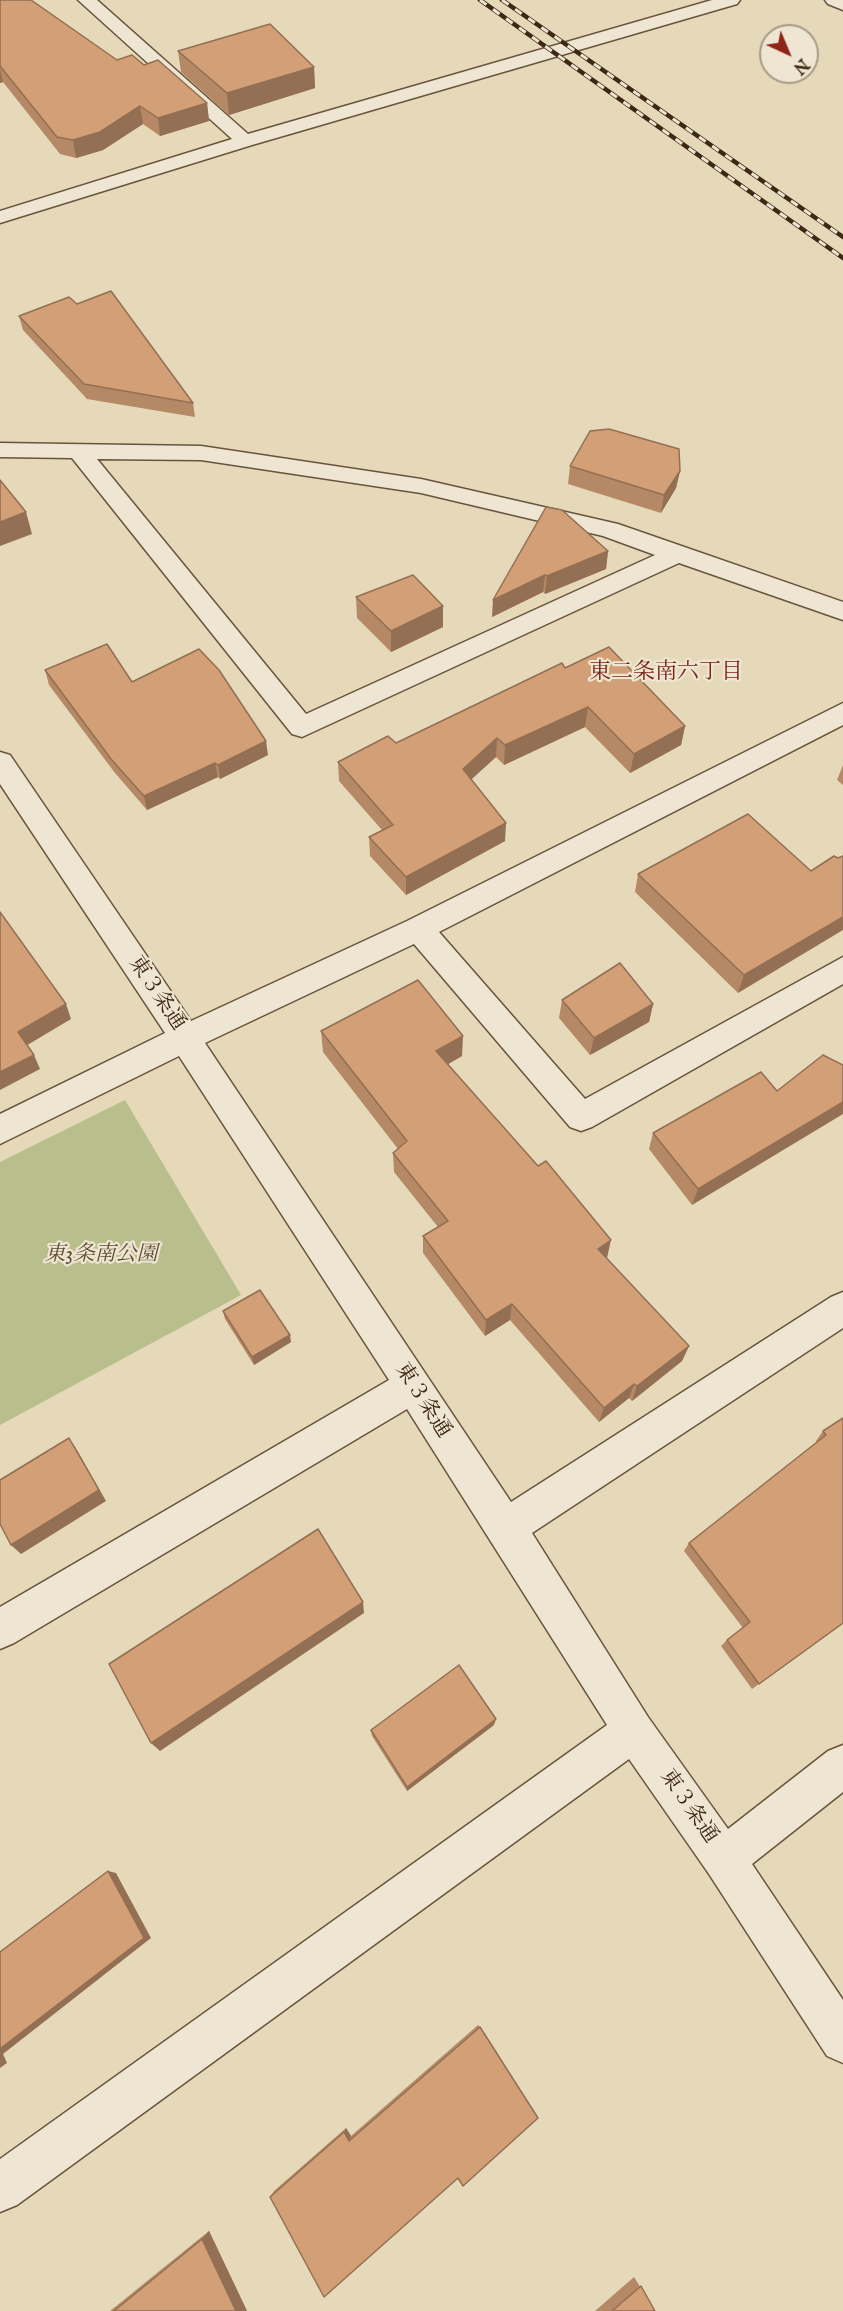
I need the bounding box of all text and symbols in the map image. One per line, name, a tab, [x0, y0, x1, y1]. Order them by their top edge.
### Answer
north arrow	[759, 24, 819, 84]
text: N	[788, 54, 812, 78]
district label: 東二条南六丁目	[589, 660, 743, 686]
street label: 東３条通	[122, 952, 190, 1036]
park label: 東3条南公園	[45, 1243, 157, 1269]
street label: 東３条通	[389, 1359, 455, 1443]
street label: 東３条通	[654, 1765, 722, 1849]

